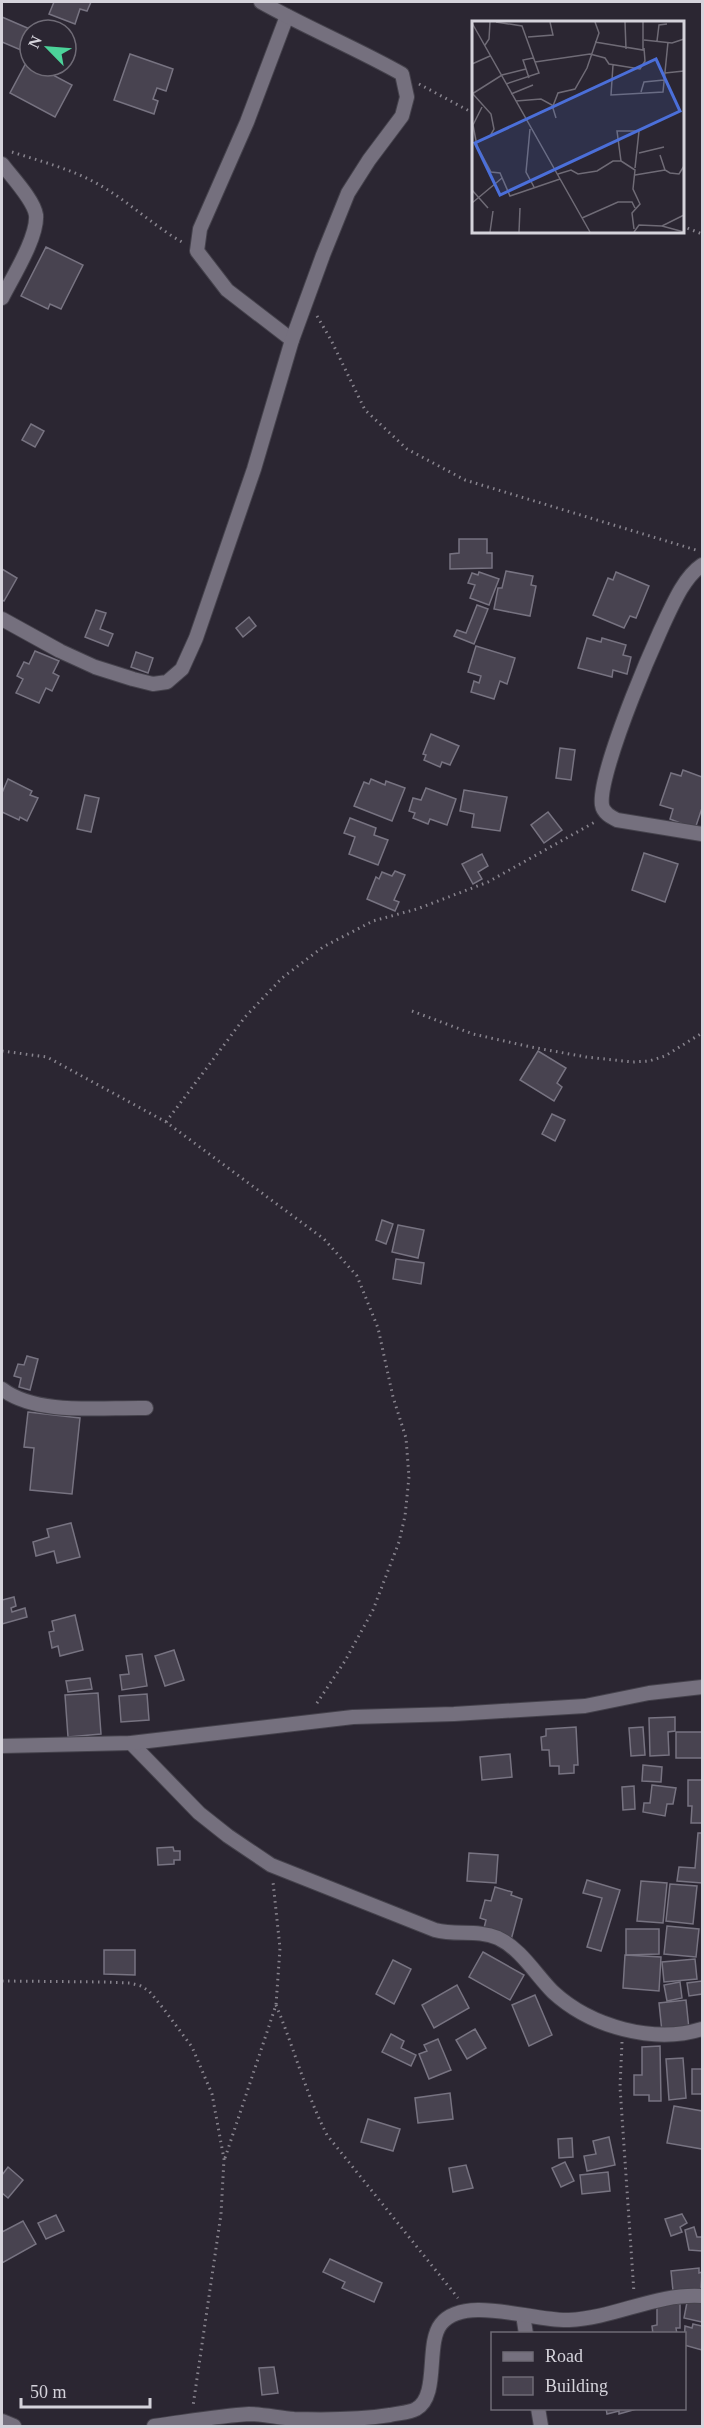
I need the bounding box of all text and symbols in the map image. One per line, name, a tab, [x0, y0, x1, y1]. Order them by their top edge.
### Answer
north arrow	[18, 18, 78, 78]
inset map	[472, 21, 683, 232]
text: N	[25, 33, 45, 51]
legend	[491, 2332, 686, 2410]
text: Road	[545, 2346, 583, 2366]
scale bar	[21, 2371, 150, 2409]
text: Building	[545, 2376, 608, 2396]
text: 50 m	[30, 2382, 67, 2402]

